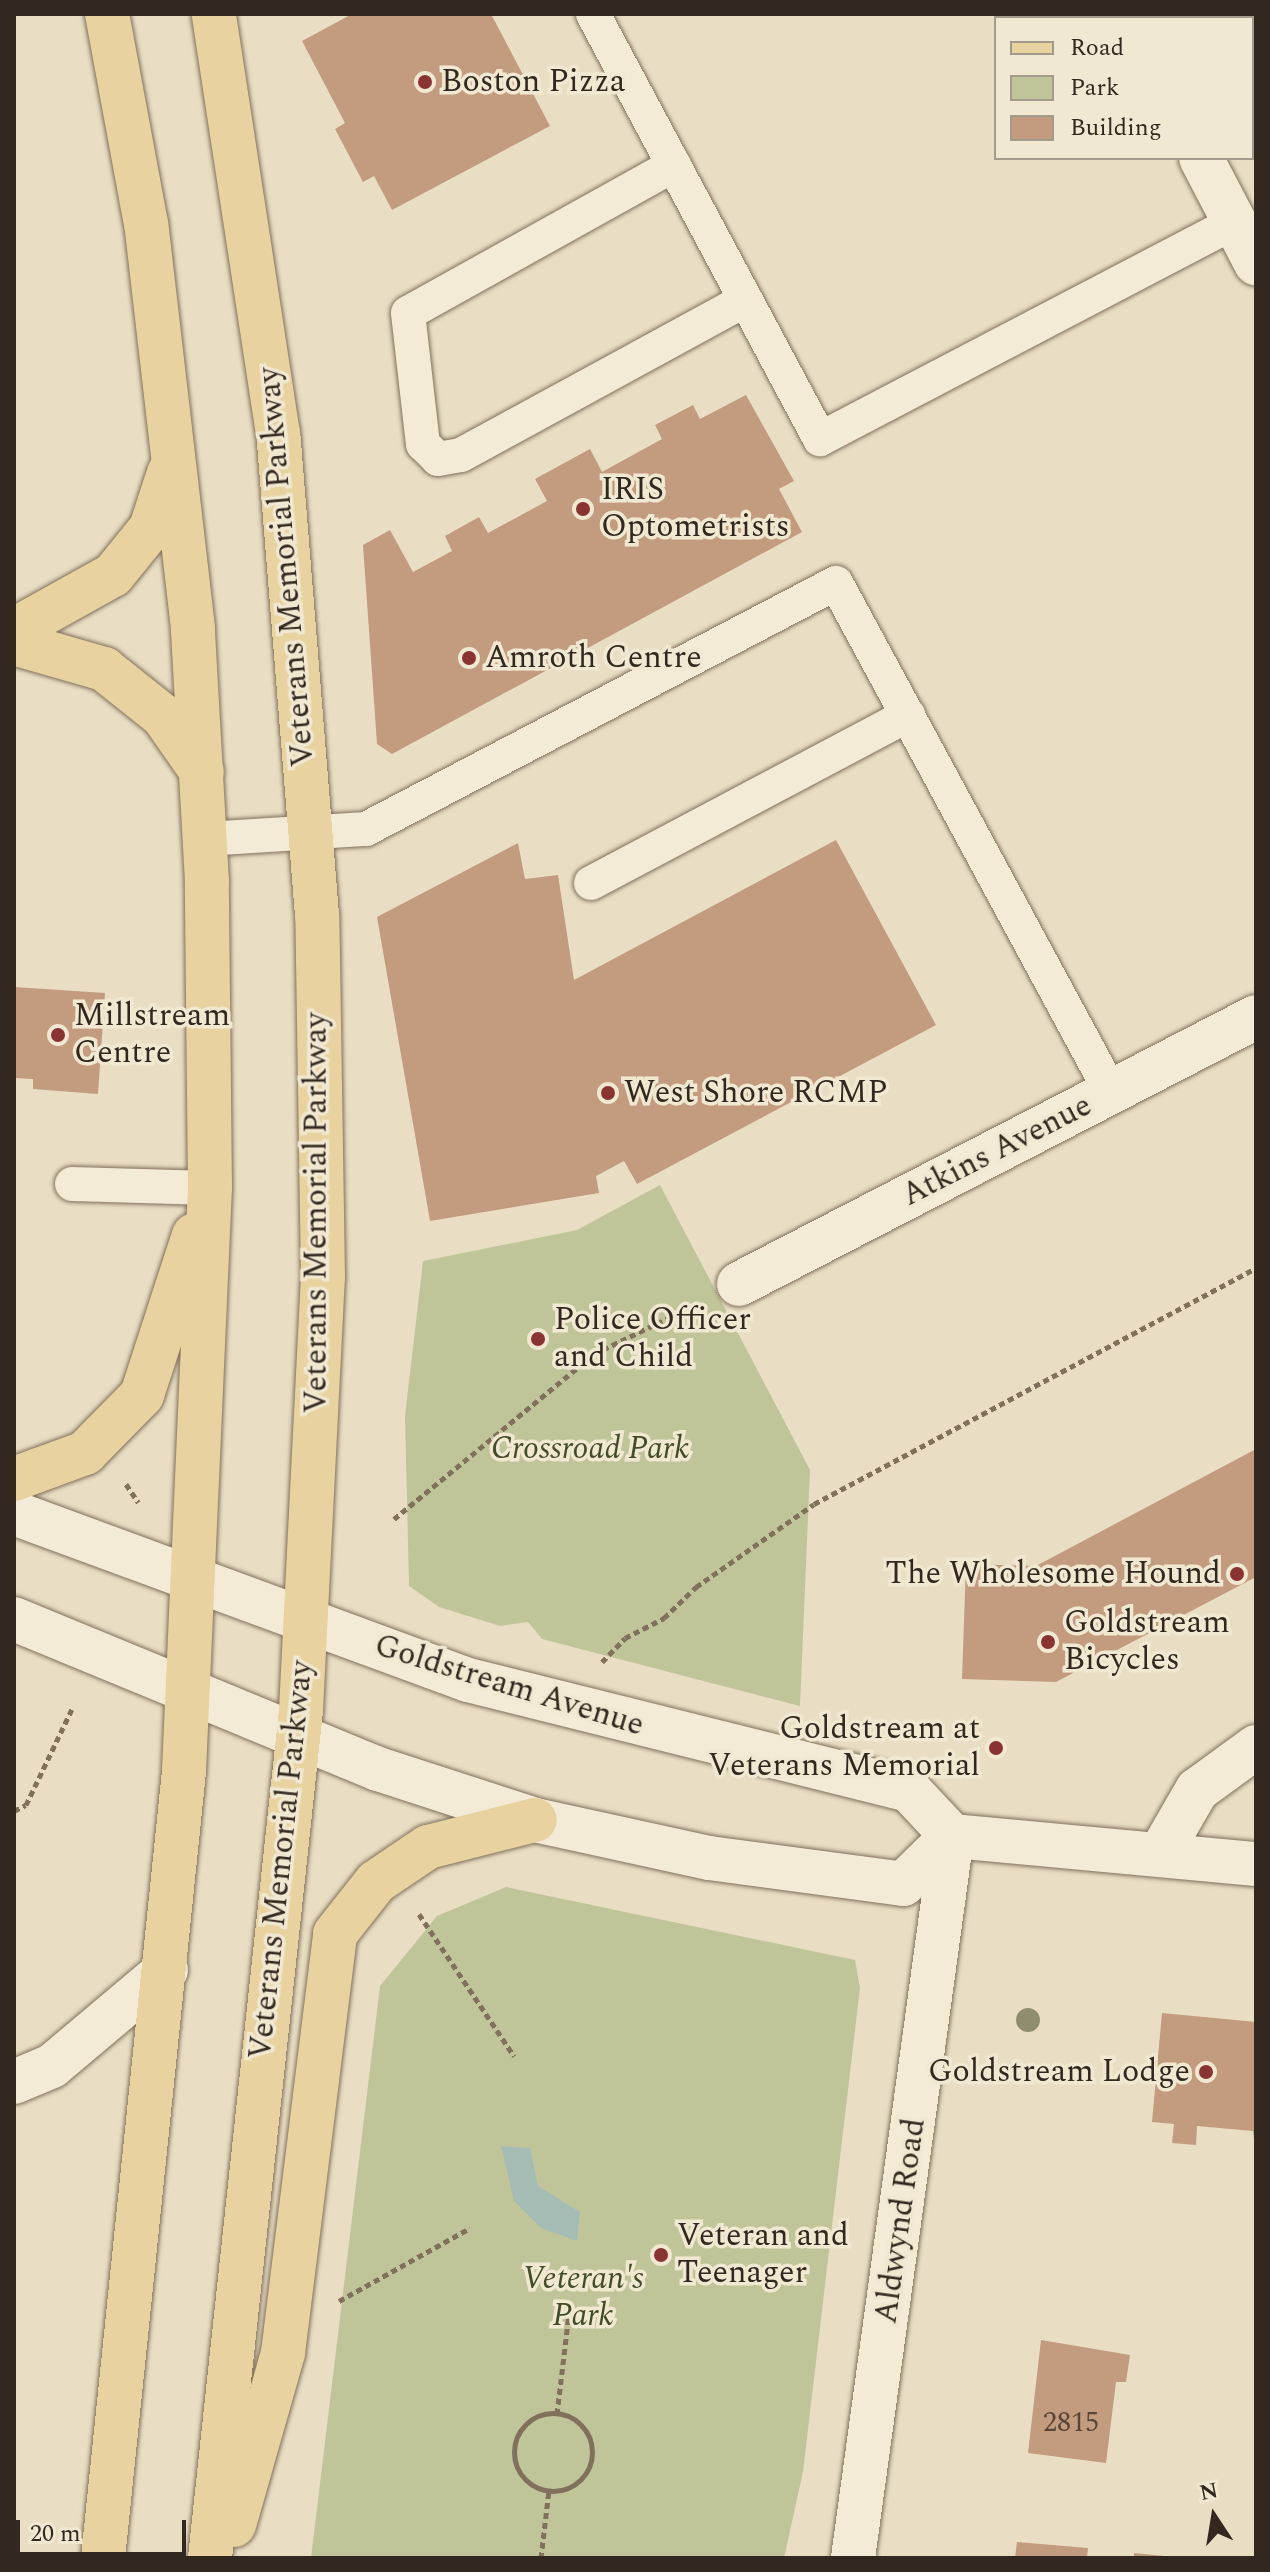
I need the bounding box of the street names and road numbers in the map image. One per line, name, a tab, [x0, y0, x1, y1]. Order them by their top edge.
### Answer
street label: Veterans Memorial Parkway	[250, 366, 324, 768]
street label: Veterans Memorial Parkway	[298, 1012, 336, 1414]
street label: Atkins Avenue	[896, 1087, 1098, 1215]
street label: Goldstream Avenue	[370, 1627, 648, 1745]
street label: Veterans Memorial Parkway	[242, 1659, 322, 2061]
street label: Aldwynd Road	[868, 2116, 934, 2326]

